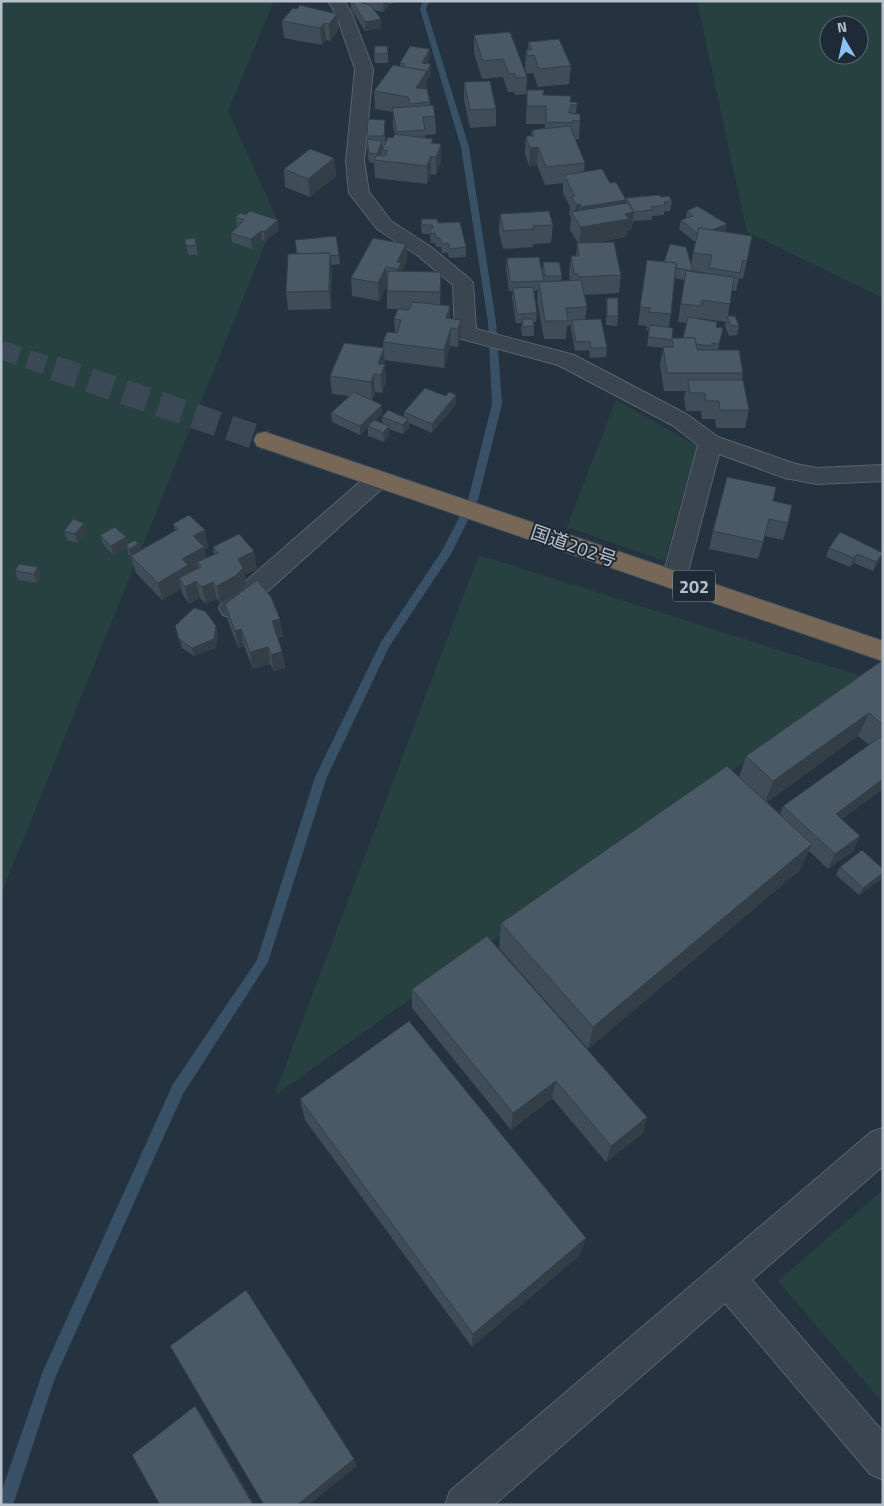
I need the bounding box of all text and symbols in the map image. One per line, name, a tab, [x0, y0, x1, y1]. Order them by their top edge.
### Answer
north arrow	[819, 15, 869, 65]
text: N	[835, 16, 848, 38]
street label: 国道202号	[527, 517, 621, 573]
road number: 202	[673, 570, 715, 602]

